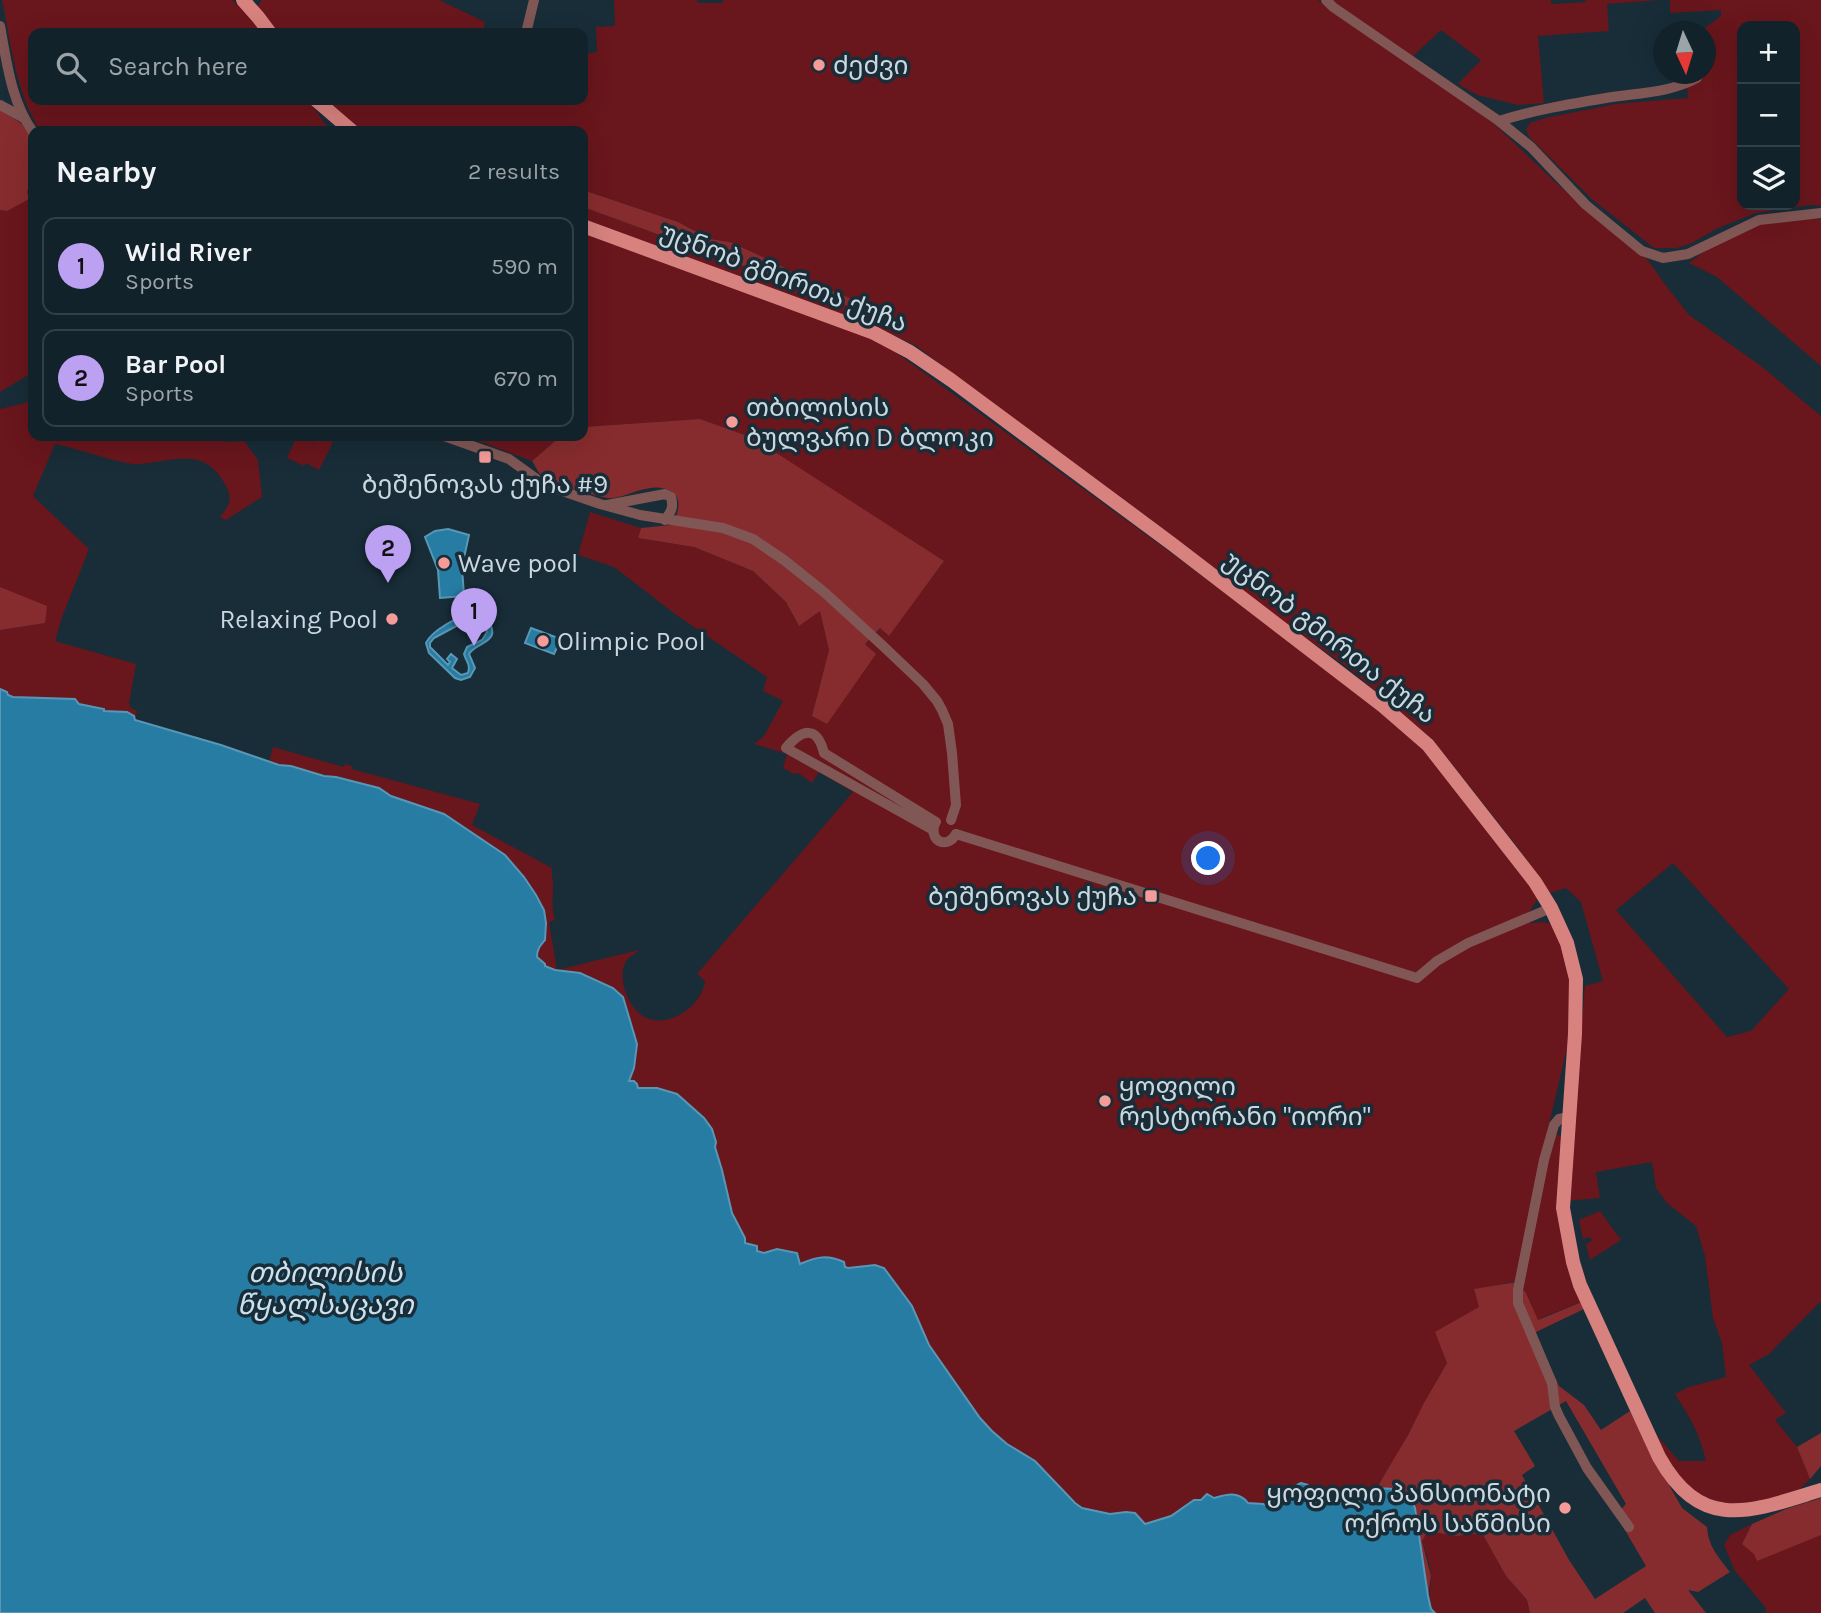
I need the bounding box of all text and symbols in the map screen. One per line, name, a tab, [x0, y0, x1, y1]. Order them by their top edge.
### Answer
north arrow	[1653, 21, 1716, 84]
map controls	[1737, 21, 1800, 210]
button: +	[1737, 21, 1800, 84]
search box	[28, 28, 588, 105]
icon: search	[52, 48, 90, 86]
place label: ძეძვი	[833, 50, 908, 81]
text: Search here	[108, 51, 248, 82]
marker: ძეძვი	[811, 57, 827, 73]
button: −	[1737, 84, 1800, 147]
button: layers	[1737, 147, 1800, 210]
text: Nearby	[56, 154, 156, 190]
text: 2 results	[468, 158, 560, 185]
street label: უცნობ გმირთა ქუჩა	[656, 216, 912, 339]
text: Wild River	[125, 237, 251, 268]
text: 1	[77, 253, 85, 280]
text: 590 m	[491, 253, 558, 280]
text: Sports	[125, 268, 194, 295]
text: Bar Pool	[125, 349, 226, 380]
text: 2	[74, 365, 88, 392]
text: 670 m	[493, 365, 558, 392]
text: Sports	[125, 380, 194, 407]
place label: თბილისის ბულვარი D ბლოკი	[746, 392, 994, 453]
marker: თბილისის ბულვარი D ბლოკი	[724, 414, 740, 430]
marker: ბეშენოვას ქუჩა #9	[477, 449, 493, 465]
place label: ბეშენოვას ქუჩა #9	[362, 469, 608, 500]
pin: 2	[365, 525, 411, 583]
street label: უცნობ გმირთა ქუჩა	[1217, 545, 1442, 730]
place label: Wave pool	[458, 548, 578, 579]
marker: Wave pool	[436, 555, 452, 571]
pin: 1	[451, 588, 497, 646]
place label: Relaxing Pool	[219, 604, 378, 635]
marker: Relaxing Pool	[384, 611, 400, 627]
place label: Olimpic Pool	[557, 626, 706, 657]
marker: Olimpic Pool	[535, 633, 551, 649]
your location	[1191, 841, 1225, 875]
place label: ბეშენოვას ქუჩა	[928, 881, 1137, 912]
marker: ბეშენოვას ქუჩა	[1143, 888, 1159, 904]
place label: ყოფილი რესტორანი "იორი"	[1119, 1071, 1371, 1132]
marker: ყოფილი რესტორანი "იორი"	[1097, 1093, 1113, 1109]
water label: თბილისის წყალსაცავი	[237, 1256, 415, 1321]
place label: ყოფილი პანსიონატი ოქროს საწმისი	[1266, 1478, 1551, 1539]
marker: ყოფილი პანსიონატი ოქროს საწმისი	[1557, 1500, 1573, 1516]

